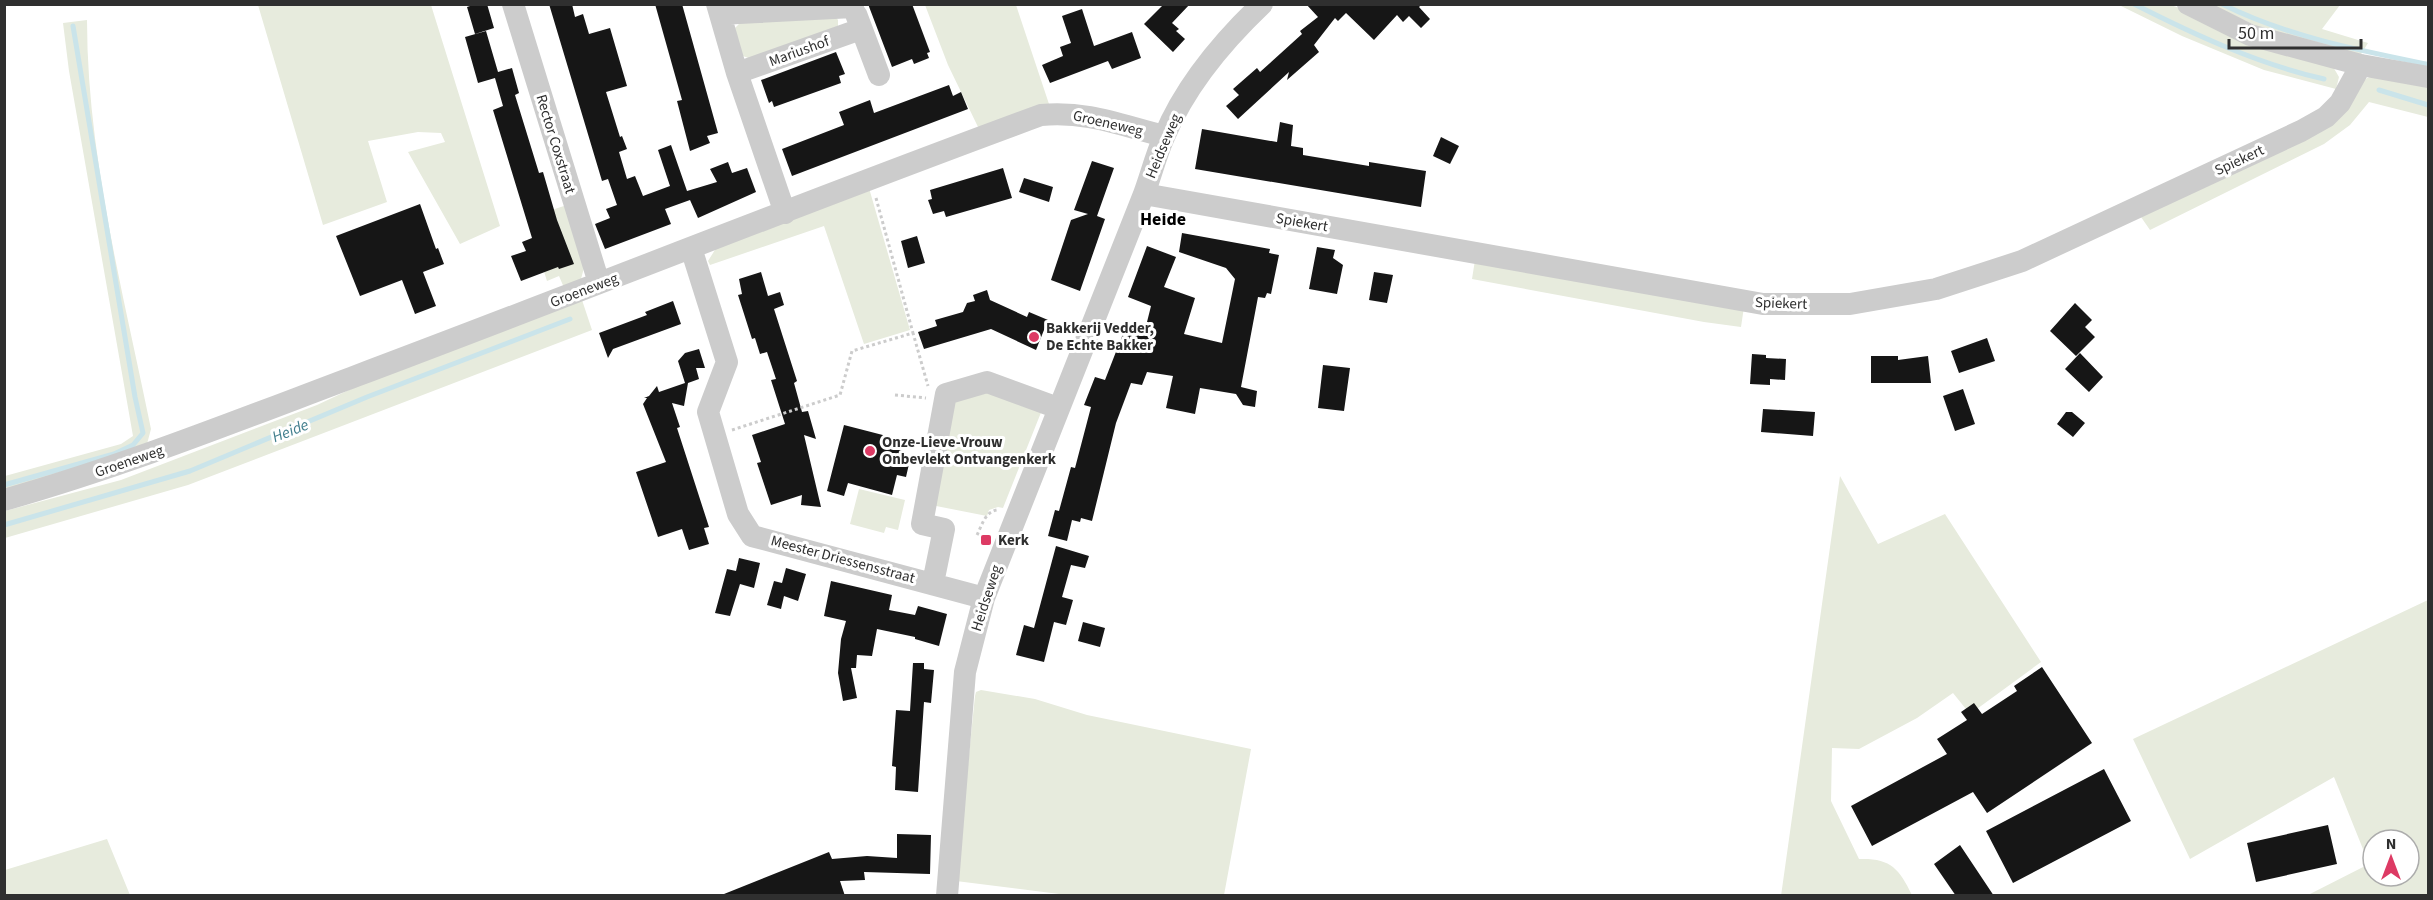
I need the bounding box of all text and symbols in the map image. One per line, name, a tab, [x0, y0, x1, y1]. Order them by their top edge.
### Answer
scale bar	[2229, 12, 2361, 50]
text: 50 m	[2238, 21, 2274, 46]
street label: Mariushof	[766, 31, 833, 72]
street label: Rector Coxstraat	[530, 92, 581, 196]
street label: Groeneweg	[1071, 105, 1145, 142]
street label: Heidseweg	[1140, 110, 1187, 182]
street label: Spiekert	[2211, 140, 2267, 181]
district label: Heide	[1140, 207, 1186, 232]
street label: Spiekert	[1274, 208, 1330, 237]
street label: Groeneweg	[547, 268, 622, 313]
street label: Spiekert	[1754, 292, 1808, 315]
place label: Bakkerij Vedder, De Echte Bakker	[1046, 318, 1154, 356]
marker: Bakkerij Vedder, De Echte Bakker	[1027, 330, 1041, 344]
water label: Heide	[269, 414, 312, 448]
place label: Onze-Lieve-Vrouw Onbevlekt Ontvangenkerk	[882, 432, 1057, 470]
street label: Groeneweg	[92, 440, 167, 483]
marker: Onze-Lieve-Vrouw Onbevlekt Ontvangenkerk	[863, 444, 877, 458]
street label: Meester Driessensstraat	[769, 530, 917, 589]
place label: Kerk	[998, 530, 1030, 551]
marker: Kerk	[979, 533, 993, 547]
street label: Heidseweg	[966, 562, 1007, 634]
north arrow	[2361, 828, 2421, 888]
text: N	[2386, 833, 2396, 855]

